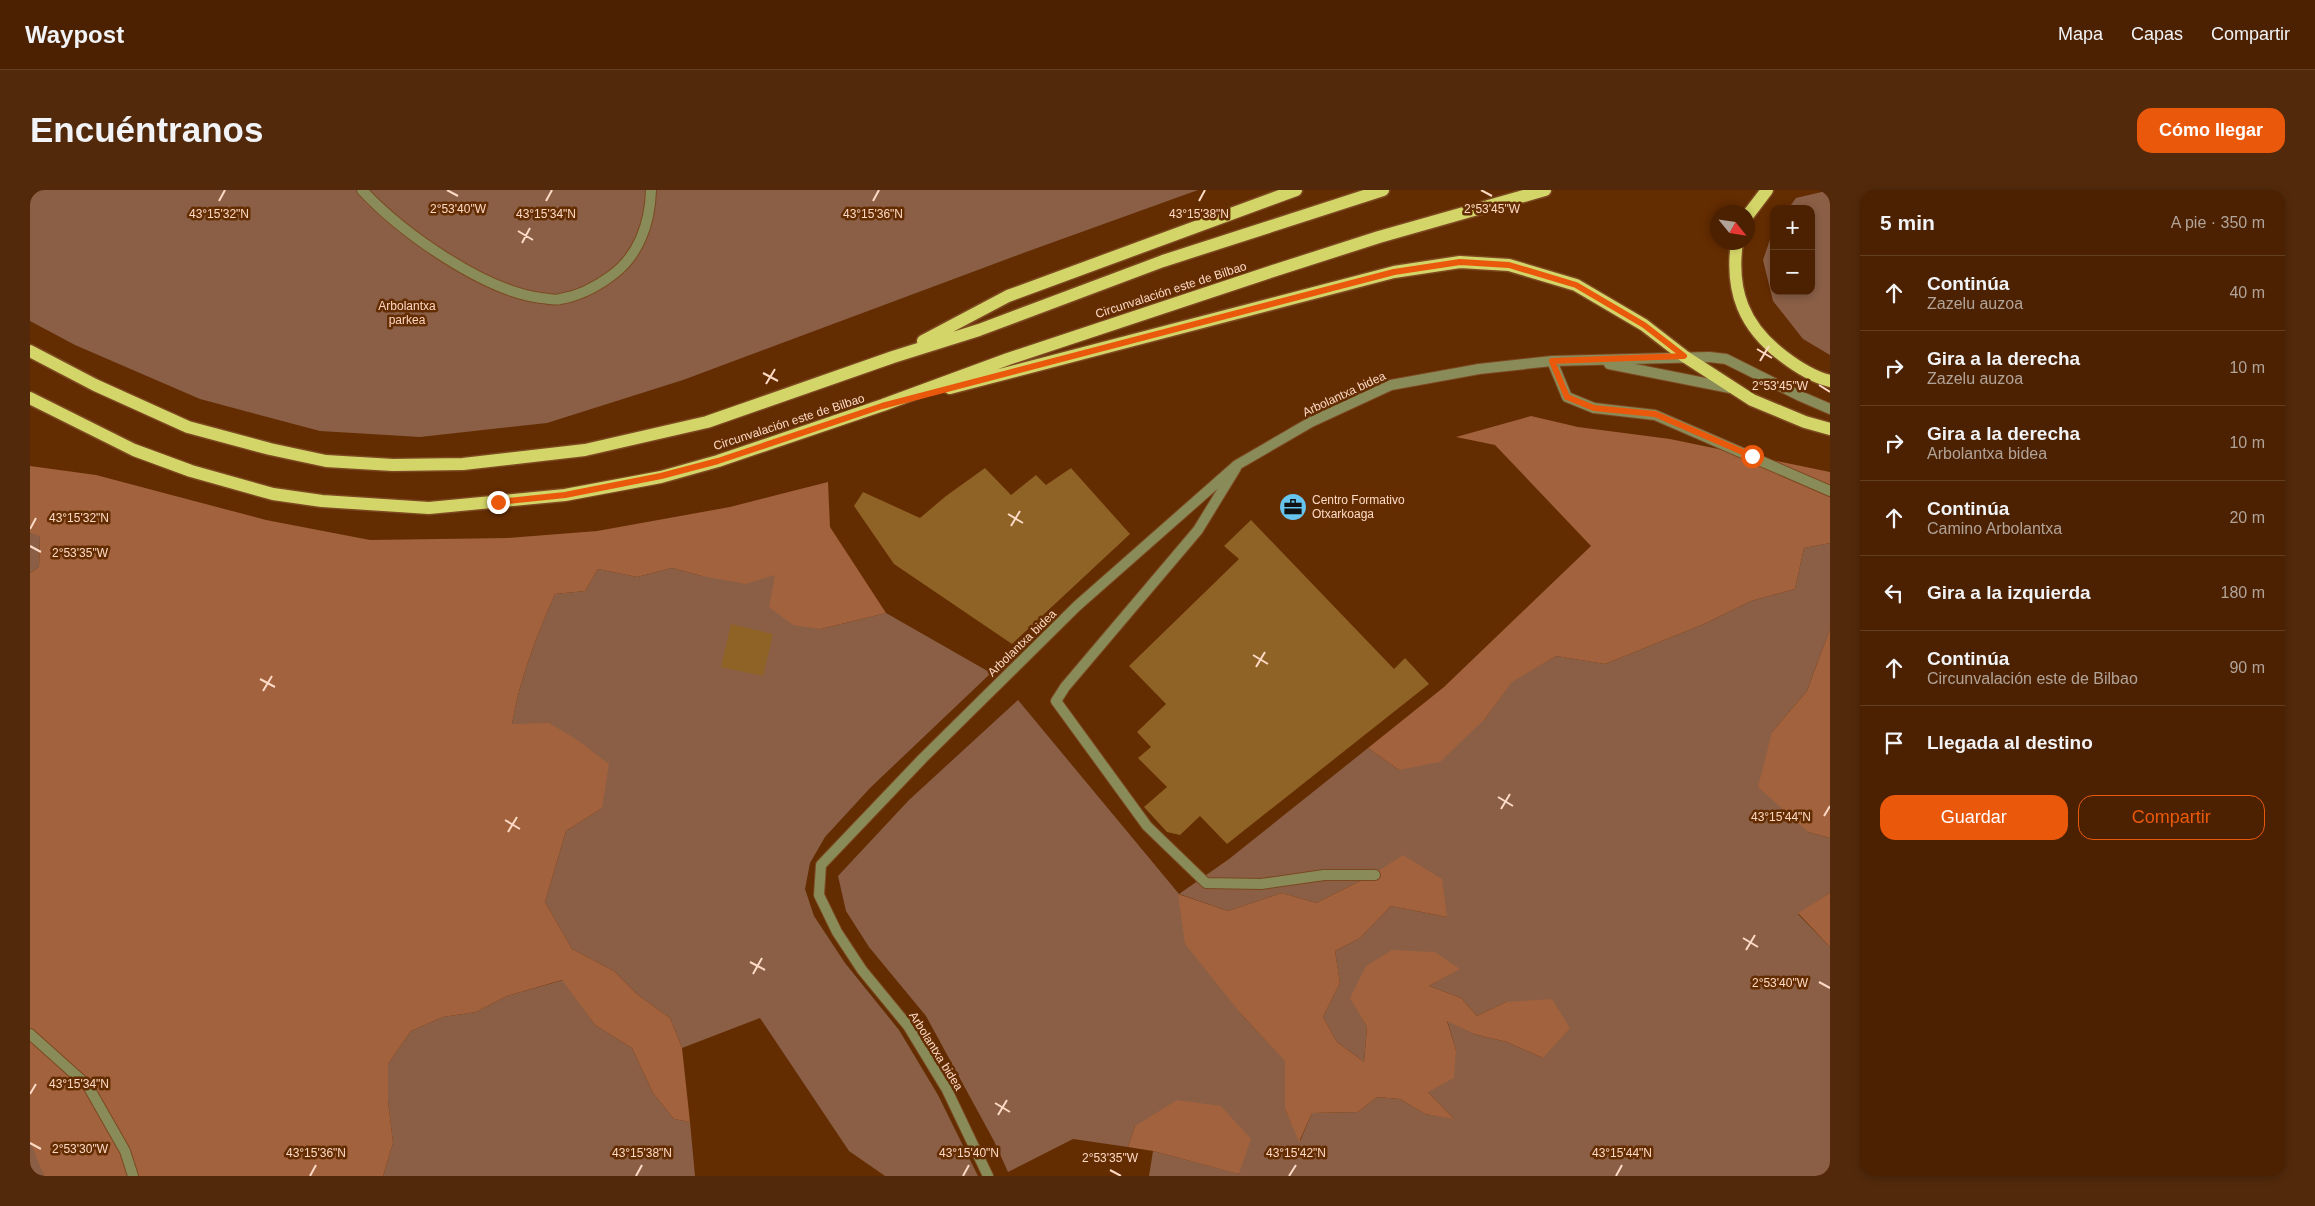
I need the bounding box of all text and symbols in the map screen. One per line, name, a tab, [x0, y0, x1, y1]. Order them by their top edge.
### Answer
text: Waypost	[25, 21, 124, 48]
text: Mapa	[2058, 24, 2103, 44]
text: Capas	[2131, 24, 2183, 44]
text: Compartir	[2211, 24, 2290, 44]
button: Cómo llegar	[2137, 108, 2285, 153]
text: Encuéntranos	[30, 110, 263, 149]
text: 2°53'40"W	[430, 202, 487, 216]
text: 2°53'45"W	[1464, 202, 1521, 216]
north arrow	[1710, 205, 1755, 250]
map controls	[1770, 205, 1815, 295]
button: +	[1770, 205, 1815, 250]
text: 43°15'32"N	[189, 207, 249, 221]
text: 43°15'34"N	[516, 207, 576, 221]
text: 43°15'36"N	[843, 207, 903, 221]
text: 43°15'38"N	[1169, 207, 1229, 221]
text: 5 min	[1880, 211, 1935, 234]
text: A pie · 350 m	[2171, 214, 2265, 231]
button: −	[1770, 250, 1815, 295]
street label: Circunvalación este de Bilbao	[1094, 259, 1249, 321]
text: Continúa	[1927, 273, 2009, 294]
icon: ahead	[1880, 279, 1908, 307]
text: 40 m	[2229, 284, 2265, 301]
text: Zazelu auzoa	[1927, 295, 2023, 312]
park label: Arbolantxa parkea	[378, 299, 436, 327]
text: Gira a la derecha	[1927, 348, 2080, 369]
icon: right	[1880, 354, 1908, 382]
text: 10 m	[2229, 359, 2265, 376]
street label: Arbolantxa bidea	[1300, 368, 1388, 419]
text: Zazelu auzoa	[1927, 370, 2023, 387]
text: 2°53'45"W	[1752, 379, 1809, 393]
street label: Circunvalación este de Bilbao	[712, 391, 867, 453]
text: Gira a la derecha	[1927, 423, 2080, 444]
icon: right	[1880, 429, 1908, 457]
text: 10 m	[2229, 434, 2265, 451]
route start	[1741, 445, 1764, 468]
text: Arbolantxa bidea	[1927, 445, 2047, 462]
route end	[487, 491, 510, 514]
office icon: Centro Formativo Otxarkoaga	[1278, 492, 1308, 522]
place label: Centro Formativo Otxarkoaga	[1312, 493, 1405, 521]
text: Continúa	[1927, 498, 2009, 519]
icon: ahead	[1880, 504, 1908, 532]
text: 20 m	[2229, 509, 2265, 526]
text: 43°15'32"N	[49, 511, 109, 525]
text: Camino Arbolantxa	[1927, 520, 2062, 537]
text: 2°53'35"W	[52, 546, 109, 560]
icon: left	[1880, 579, 1908, 607]
text: Gira a la izquierda	[1927, 582, 2091, 603]
text: 180 m	[2221, 584, 2265, 601]
street label: Arbolantxa bidea	[985, 606, 1059, 679]
text: Continúa	[1927, 648, 2009, 669]
icon: ahead	[1880, 654, 1908, 682]
text: 90 m	[2229, 659, 2265, 676]
text: Circunvalación este de Bilbao	[1927, 670, 2138, 687]
icon: arrive	[1880, 729, 1908, 757]
text: Llegada al destino	[1927, 732, 2093, 753]
button: Guardar	[1880, 795, 2068, 840]
button: Compartir	[2078, 795, 2265, 840]
text: 43°15'44"N	[1751, 810, 1811, 824]
text: 2°53'40"W	[1752, 976, 1809, 990]
street label: Arbolantxa bidea	[906, 1009, 966, 1093]
text: 43°15'34"N	[49, 1077, 109, 1091]
text: 2°53'30"W	[52, 1142, 109, 1156]
text: 43°15'36"N	[286, 1146, 346, 1160]
text: 43°15'38"N	[612, 1146, 672, 1160]
text: 43°15'40"N	[939, 1146, 999, 1160]
text: 43°15'42"N	[1266, 1146, 1326, 1160]
text: 43°15'44"N	[1592, 1146, 1652, 1160]
text: 2°53'35"W	[1082, 1151, 1139, 1165]

